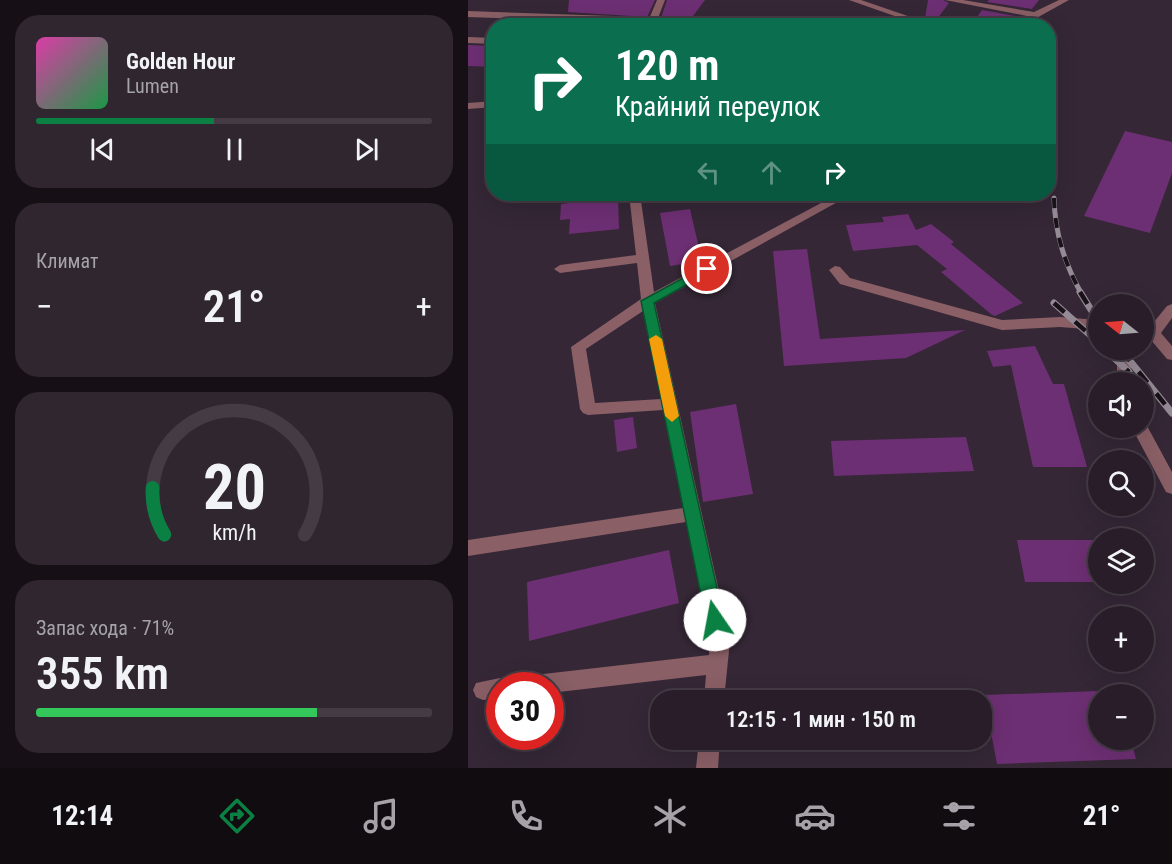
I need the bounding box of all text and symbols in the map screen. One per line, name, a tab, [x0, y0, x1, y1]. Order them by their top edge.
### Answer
text: 120 m	[615, 41, 720, 90]
icon: right	[516, 42, 594, 120]
text: Golden Hour	[126, 49, 235, 74]
text: Lumen	[126, 74, 179, 98]
text: Крайний переулок	[615, 91, 820, 123]
icon: previous	[86, 133, 119, 166]
icon: pause	[218, 133, 251, 166]
icon: next	[350, 133, 383, 166]
icon: left	[692, 156, 725, 189]
icon: ahead	[755, 156, 788, 189]
icon: right	[818, 156, 851, 189]
pin	[681, 243, 732, 294]
text: Климат	[36, 249, 98, 273]
icon: arrive	[690, 252, 723, 285]
text: 21°	[203, 280, 265, 333]
text: −	[36, 287, 53, 326]
text: +	[416, 287, 432, 326]
north arrow	[1088, 294, 1154, 360]
map controls	[1088, 294, 1154, 750]
button: sound	[1088, 372, 1154, 438]
button: search	[1088, 450, 1154, 516]
text: 20	[202, 451, 266, 524]
text: km/h	[212, 521, 256, 546]
button: layers	[1088, 528, 1154, 594]
position arrow	[683, 588, 747, 652]
button: +	[1088, 606, 1154, 672]
text: Запас хода · 71%	[36, 616, 174, 640]
text: 355 km	[36, 647, 169, 700]
speed limit sign: 30	[486, 672, 564, 750]
button: −	[1088, 684, 1154, 750]
text: 12:15 · 1 мин · 150 m	[726, 707, 916, 732]
icon: directions	[216, 795, 258, 837]
icon: music	[360, 795, 402, 837]
icon: phone	[505, 795, 547, 837]
icon: climate	[649, 795, 691, 837]
icon: car	[794, 795, 836, 837]
icon: filters	[938, 795, 980, 837]
text: 12:14	[51, 800, 113, 832]
text: 21°	[1083, 800, 1121, 832]

